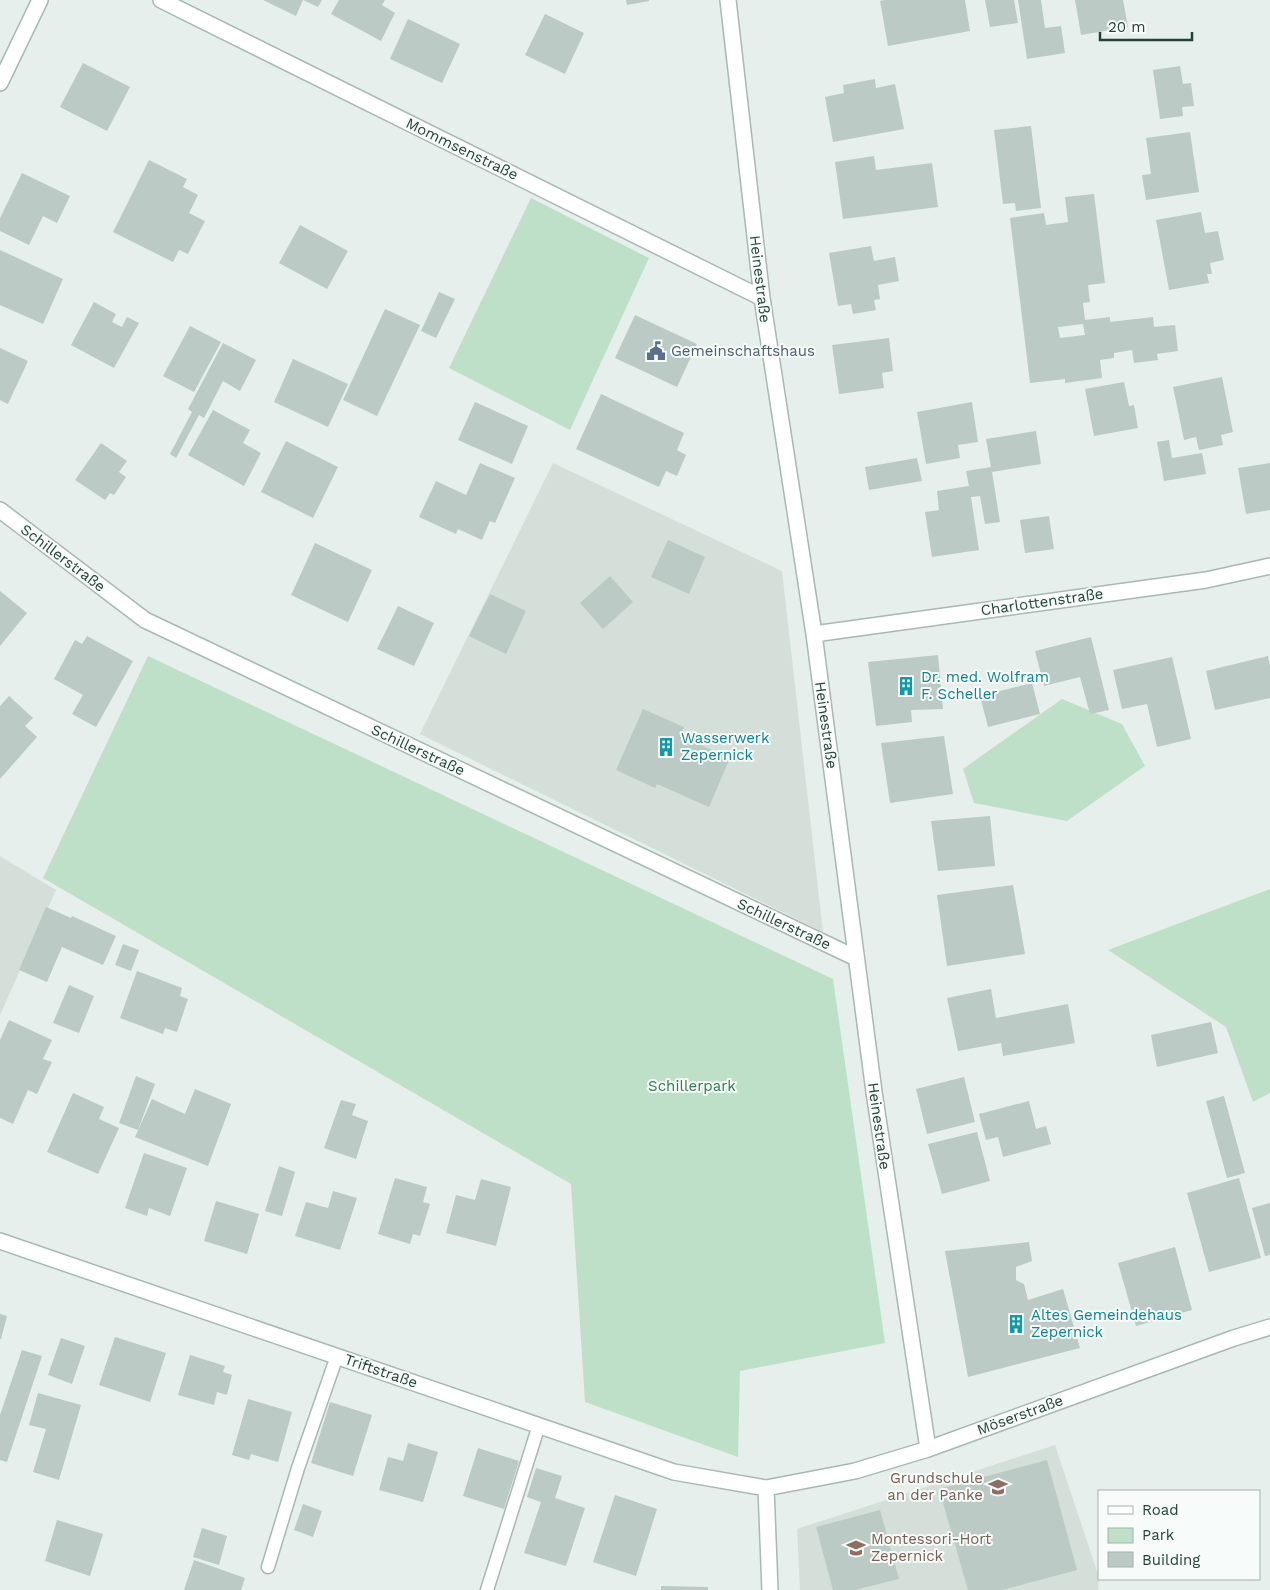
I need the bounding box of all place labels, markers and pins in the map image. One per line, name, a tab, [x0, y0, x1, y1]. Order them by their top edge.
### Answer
public building icon: Gemeinschaftshaus	[645, 340, 667, 362]
place label: Gemeinschaftshaus	[671, 342, 815, 360]
place label: Dr. med. Wolfram F. Scheller	[921, 668, 1049, 703]
building icon: Dr. med. Wolfram F. Scheller	[895, 675, 917, 697]
place label: Wasserwerk Zepernick	[681, 729, 770, 764]
building icon: Wasserwerk Zepernick	[655, 736, 677, 758]
place label: Altes Gemeindehaus Zepernick	[1031, 1306, 1182, 1341]
building icon: Altes Gemeindehaus Zepernick	[1005, 1313, 1027, 1335]
place label: Grundschule an der Panke	[887, 1469, 983, 1504]
school or university icon: Grundschule an der Panke	[987, 1476, 1009, 1498]
place label: Montessori-Hort Zepernick	[871, 1530, 992, 1565]
school or university icon: Montessori-Hort Zepernick	[845, 1537, 867, 1559]

